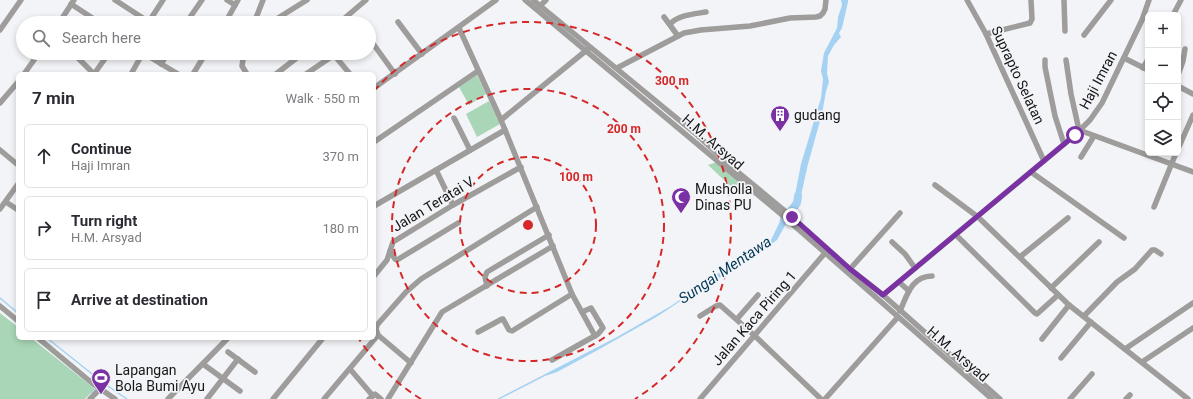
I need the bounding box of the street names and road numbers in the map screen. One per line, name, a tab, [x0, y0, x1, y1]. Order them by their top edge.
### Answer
street label: Suprapto Selatan	[988, 23, 1048, 127]
street label: Haji Imran	[1076, 48, 1120, 112]
street label: H.M. Arsyad	[679, 111, 747, 173]
street label: Jalan Teratai V	[389, 173, 477, 235]
street label: Jalan Kaca Piring 1	[709, 268, 799, 368]
street label: H.M. Arsyad	[924, 323, 992, 385]

